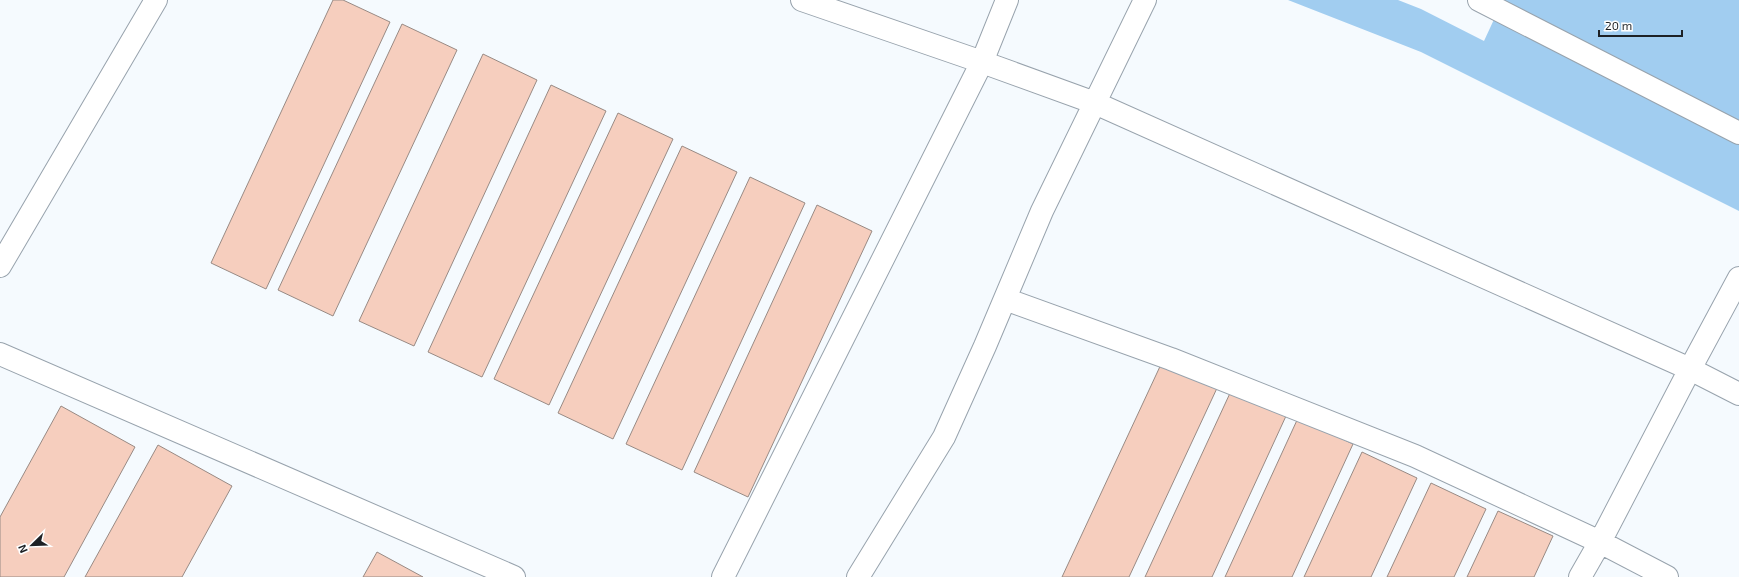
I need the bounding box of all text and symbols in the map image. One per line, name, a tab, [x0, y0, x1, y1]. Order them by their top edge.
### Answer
scale bar	[1599, 12, 1682, 38]
text: 20 m	[1605, 18, 1632, 32]
north arrow	[12, 525, 52, 565]
text: N	[15, 543, 30, 555]

